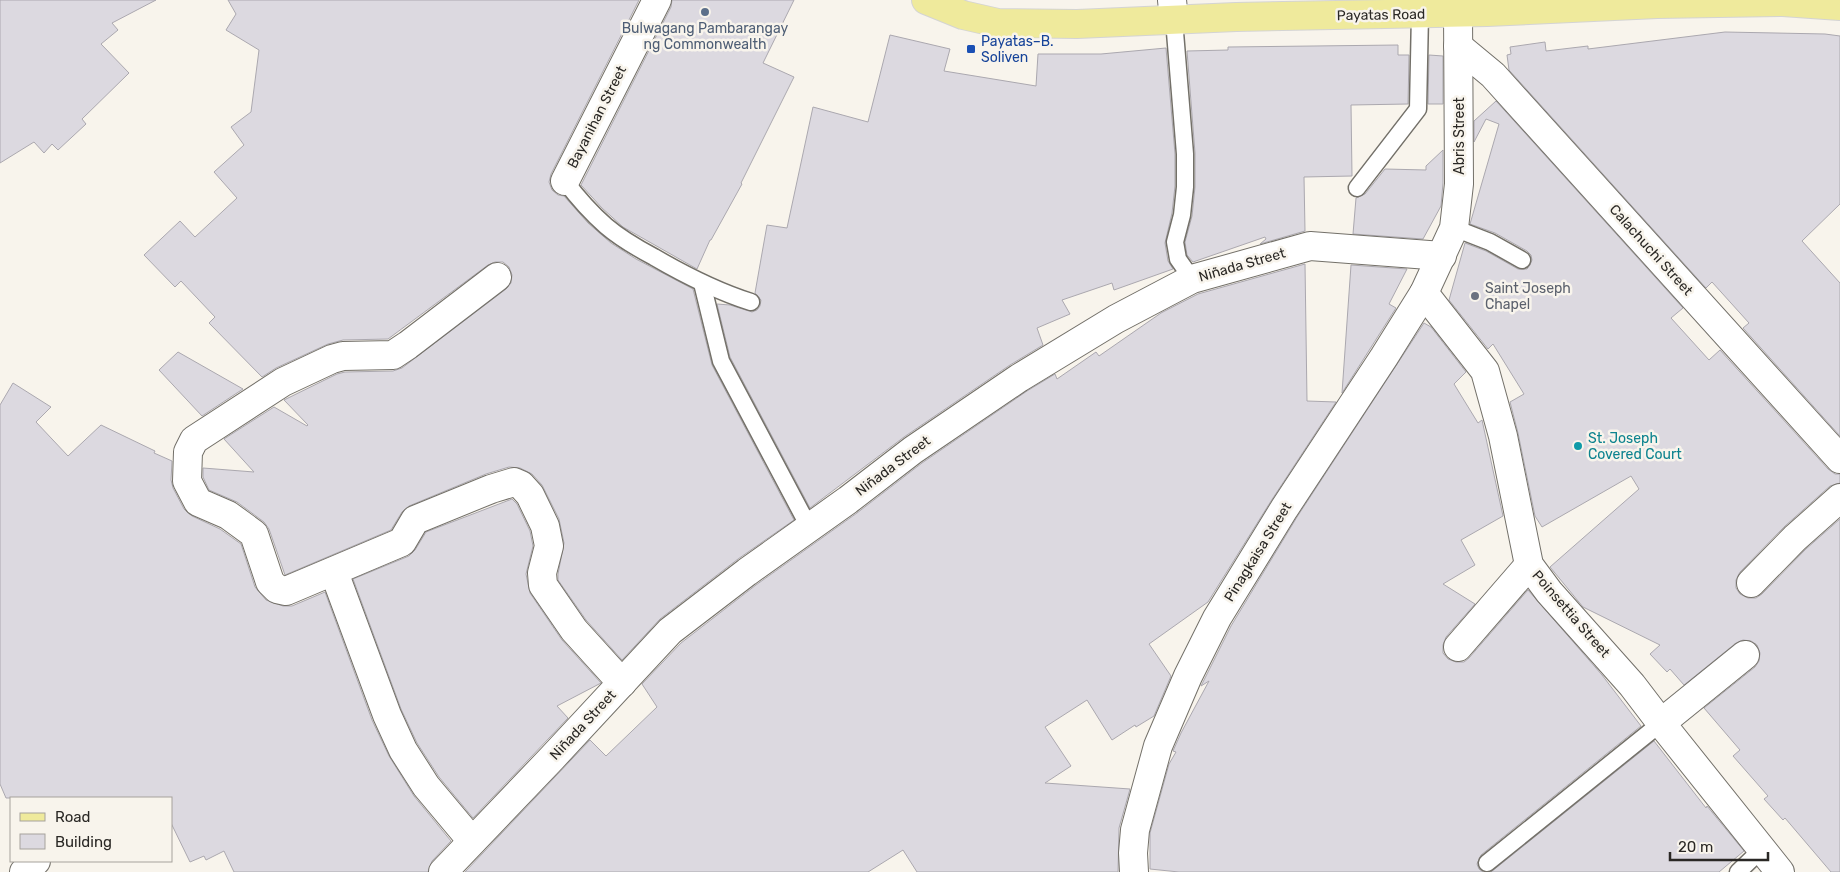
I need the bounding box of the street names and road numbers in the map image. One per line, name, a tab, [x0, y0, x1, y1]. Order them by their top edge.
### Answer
street label: Payatas Road	[1337, 6, 1425, 24]
street label: Bayanihan Street	[564, 63, 630, 171]
street label: Abris Street	[1451, 97, 1468, 175]
street label: Calachuchi Street	[1606, 201, 1697, 299]
street label: Niñada Street	[1197, 244, 1288, 285]
street label: Niñada Street	[852, 432, 934, 500]
street label: Pinagkaisa Street	[1221, 499, 1296, 605]
street label: Poinsettia Street	[1529, 567, 1614, 661]
street label: Niñada Street	[546, 686, 620, 763]

